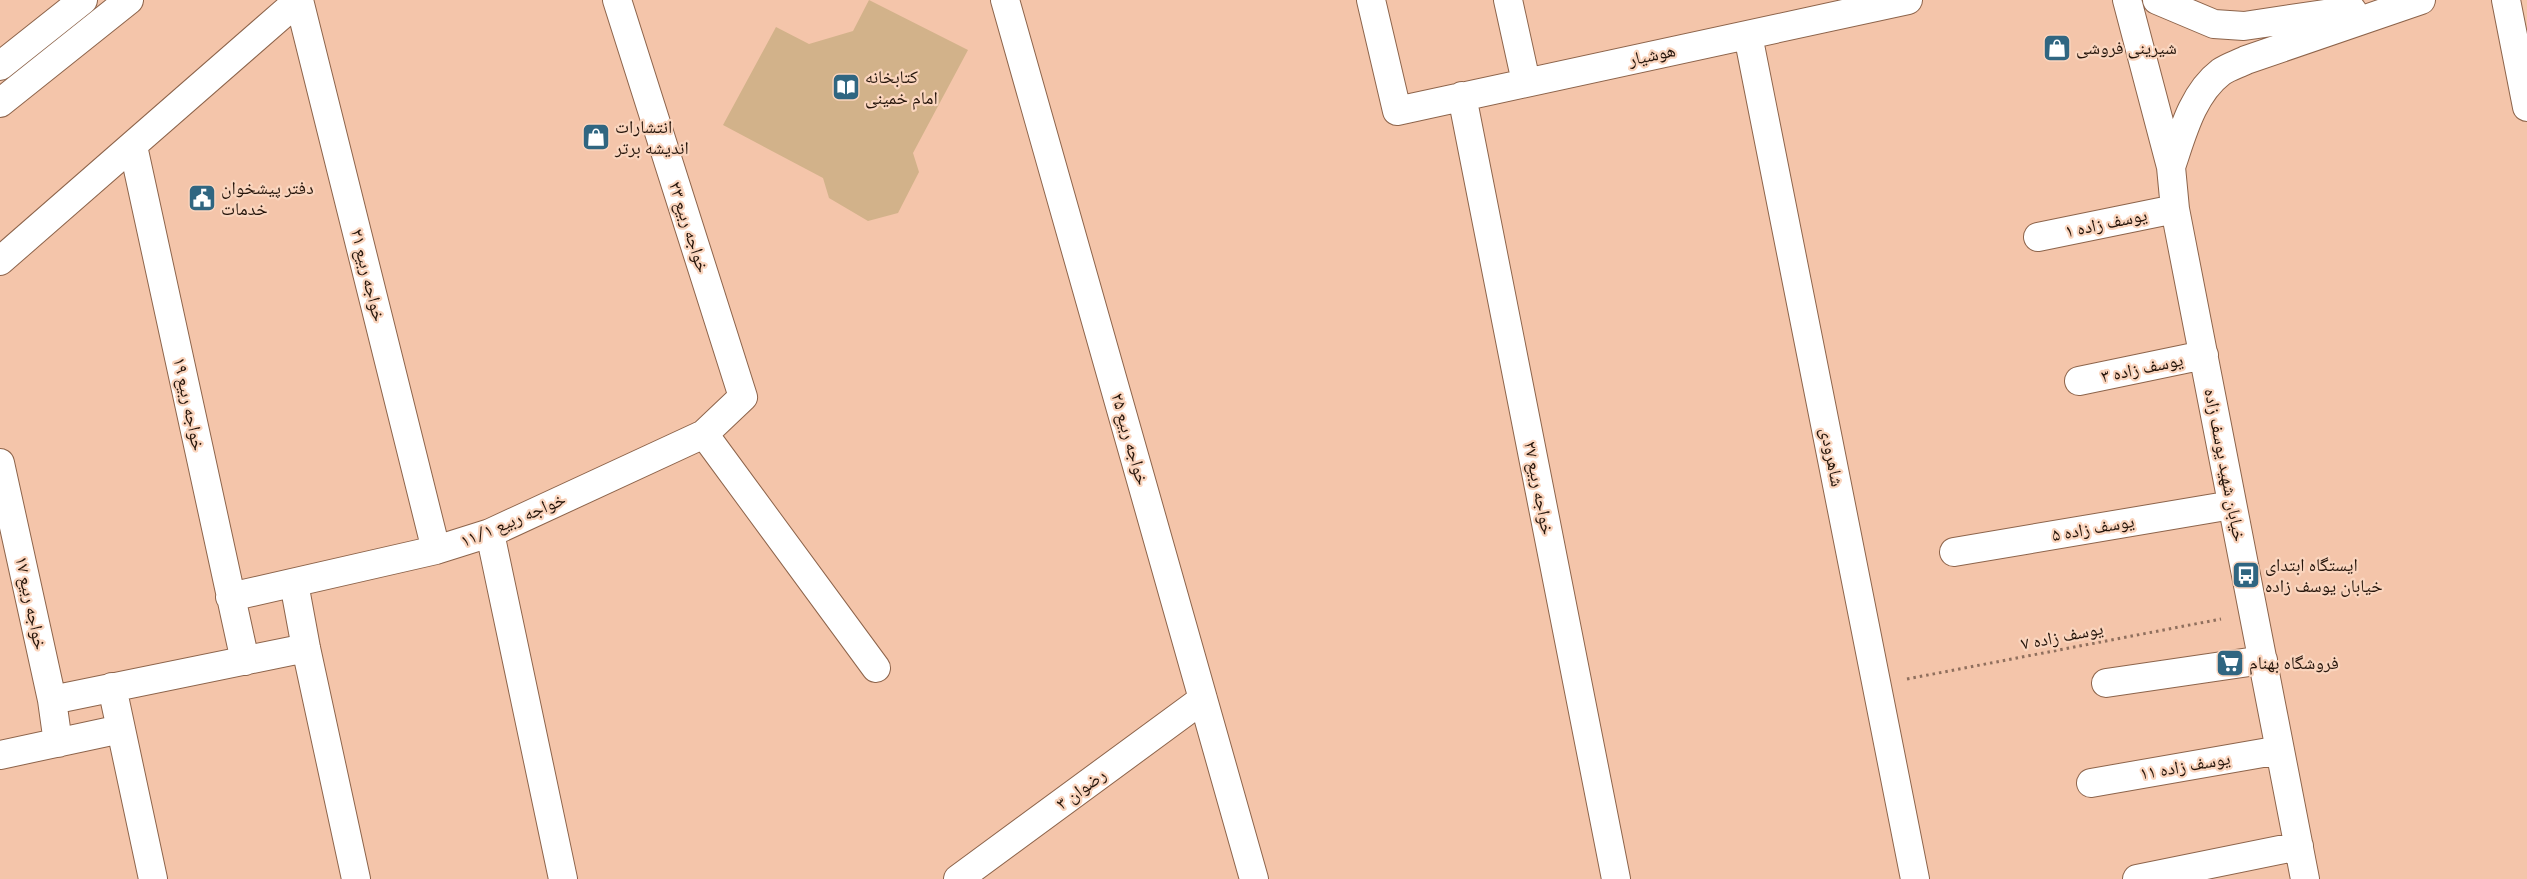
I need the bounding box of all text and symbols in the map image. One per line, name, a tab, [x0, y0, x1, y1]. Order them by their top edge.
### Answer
shop icon: شیرینی فروشی	[2042, 33, 2072, 63]
place label: شیرینی فروشی	[2076, 36, 2177, 59]
street label: هوشیار	[1625, 38, 1677, 70]
place label: کتابخانه امام خمینی	[865, 65, 938, 110]
library icon: کتابخانه امام خمینی	[831, 72, 861, 102]
place label: انتشارات اندیشه برتر	[614, 115, 689, 159]
shop icon: انتشارات اندیشه برتر	[581, 122, 611, 152]
place label: دفتر پیشخوان خدمات	[221, 176, 314, 219]
street label: خواجه ربیع ۲۳	[663, 178, 715, 276]
public building icon: دفتر پیشخوان خدمات	[187, 183, 217, 213]
street label: یوسف زاده ۱	[2063, 203, 2149, 242]
street label: خواجه ربیع ۲۱	[345, 226, 391, 324]
street label: یوسف زاده ۳	[2099, 348, 2185, 387]
street label: خواجه ربیع ۱۹	[167, 355, 211, 453]
street label: خیابان شهید یوسف زاده	[2199, 386, 2252, 543]
street label: خواجه ربیع ۲۵	[1105, 390, 1155, 488]
street label: شاهرودی	[1815, 425, 1849, 488]
street label: خواجه ربیع ۲۷	[1518, 439, 1560, 537]
street label: خواجه ربیع ۱۱/۱	[457, 487, 569, 553]
street label: یوسف زاده ۵	[2050, 509, 2136, 545]
place label: ایستگاه ابتدای خیابان یوسف زاده	[2265, 553, 2383, 597]
street label: خواجه ربیع ۱۷	[9, 554, 53, 652]
bus stop icon: ایستگاه ابتدای خیابان یوسف زاده	[2231, 560, 2261, 590]
street label: یوسف زاده ۷	[2019, 616, 2105, 654]
supermarket icon: فروشگاه بهنام	[2215, 648, 2245, 678]
place label: فروشگاه بهنام	[2249, 651, 2339, 675]
street label: یوسف زاده ۱۱	[2138, 746, 2232, 784]
street label: رضوان ۳	[1051, 763, 1110, 814]

